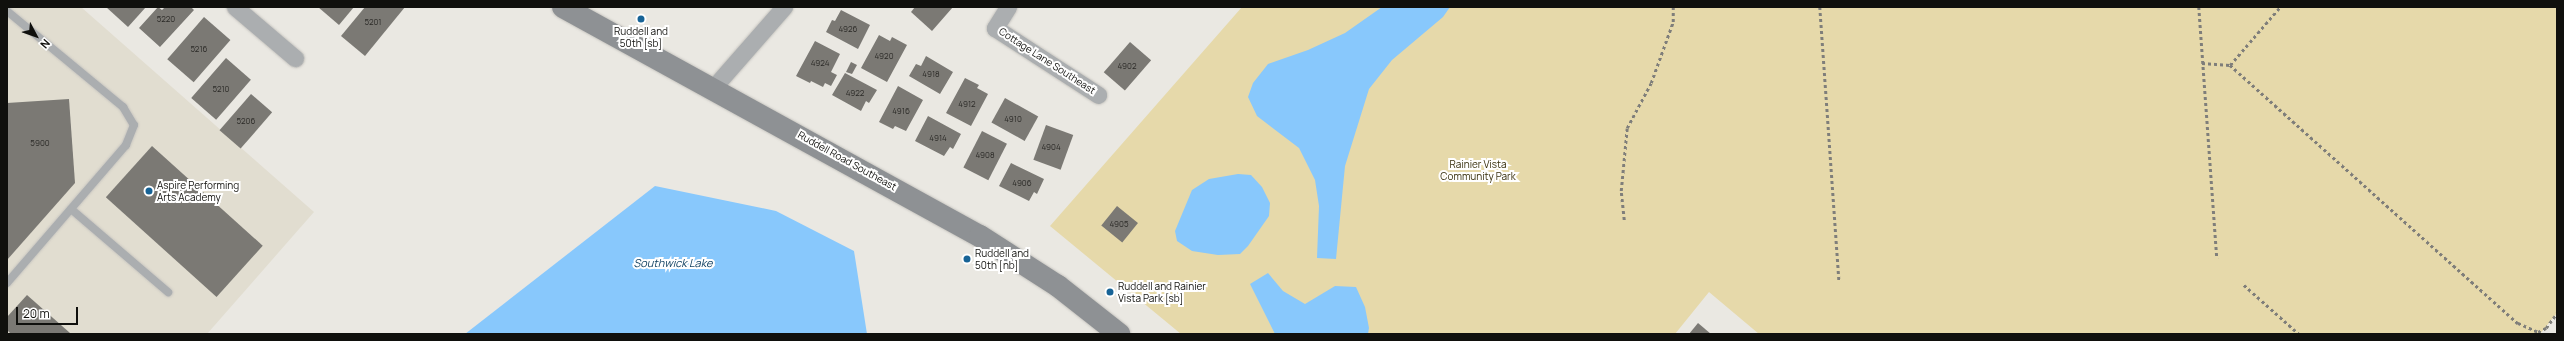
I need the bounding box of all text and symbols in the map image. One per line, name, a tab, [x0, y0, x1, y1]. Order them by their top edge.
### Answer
house number: 5220	[157, 14, 175, 24]
marker: Ruddell and 50th [sb]	[636, 14, 646, 24]
north arrow	[16, 16, 56, 56]
house number: 5201	[365, 17, 381, 27]
house number: 4926	[838, 24, 858, 34]
place label: Ruddell and 50th [sb]	[614, 25, 668, 48]
street label: Cottage Lane Southeast	[996, 25, 1098, 97]
text: N	[37, 36, 54, 52]
house number: 5216	[190, 44, 208, 54]
house number: 4920	[874, 51, 894, 61]
house number: 4924	[811, 58, 829, 68]
house number: 4902	[1117, 61, 1137, 71]
house number: 4918	[922, 69, 940, 79]
house number: 5210	[213, 84, 229, 94]
house number: 4922	[846, 88, 864, 98]
house number: 4912	[958, 99, 976, 109]
house number: 4916	[892, 106, 910, 116]
house number: 4910	[1004, 114, 1022, 124]
house number: 5206	[237, 116, 255, 126]
street label: Ruddell Road Southeast	[796, 129, 898, 193]
house number: 4914	[929, 133, 947, 143]
house number: 5900	[30, 138, 50, 148]
house number: 4904	[1041, 142, 1061, 152]
house number: 4908	[975, 150, 995, 160]
park label: Rainier Vista Community Park	[1440, 158, 1516, 182]
house number: 4906	[1012, 178, 1032, 188]
place label: Aspire Performing Arts Academy	[157, 179, 239, 202]
marker: Aspire Performing Arts Academy	[144, 186, 154, 196]
house number: 4905	[1109, 219, 1129, 229]
place label: Ruddell and 50th [nb]	[975, 247, 1029, 270]
marker: Ruddell and 50th [nb]	[962, 254, 972, 264]
water label: Southwick Lake	[633, 256, 713, 270]
place label: Ruddell and Rainier Vista Park [sb]	[1118, 280, 1206, 304]
marker: Ruddell and Rainier Vista Park [sb]	[1105, 287, 1115, 297]
scale bar	[18, 299, 80, 325]
text: 20 m	[23, 305, 50, 322]

